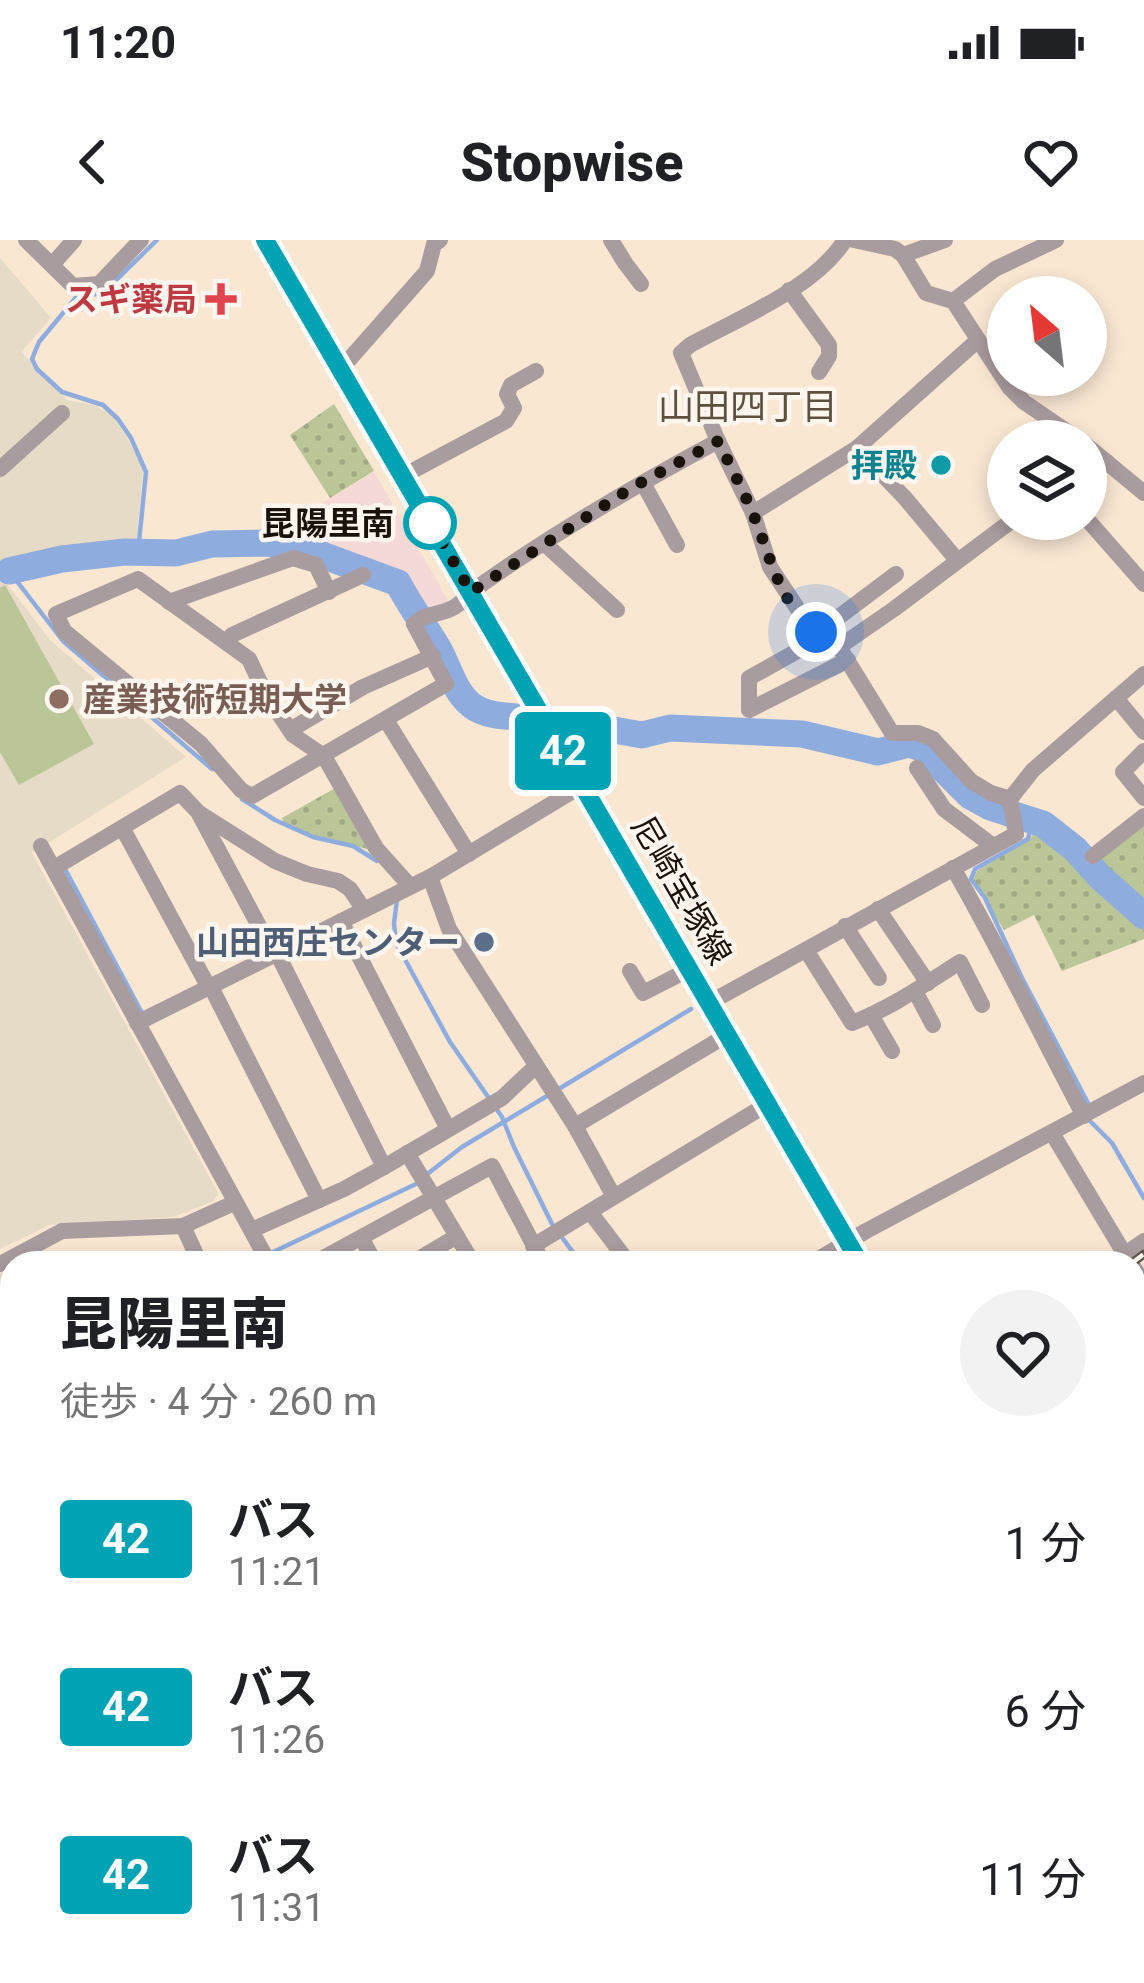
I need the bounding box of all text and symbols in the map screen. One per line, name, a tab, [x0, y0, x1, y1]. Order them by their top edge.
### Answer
text: 11:20	[60, 16, 176, 69]
icon: back	[60, 129, 126, 195]
icon: heart	[1018, 129, 1084, 195]
text: Stopwise	[460, 131, 684, 194]
north arrow	[987, 276, 1107, 396]
map controls	[987, 276, 1107, 540]
place label: スギ薬局	[65, 280, 197, 319]
marker: スギ薬局	[208, 286, 234, 312]
district label: 山田四丁目	[658, 386, 838, 428]
button: layers	[987, 420, 1107, 540]
place label: 拝殿	[851, 446, 917, 485]
marker: 拝殿	[928, 452, 954, 478]
marker: 昆陽里南	[405, 498, 455, 548]
place label: 昆陽里南	[262, 504, 394, 543]
your location	[786, 602, 846, 662]
place label: 産業技術短期大学	[83, 680, 347, 719]
marker: 産業技術短期大学	[46, 686, 72, 712]
line badge: 42	[509, 712, 617, 790]
text: 42	[539, 726, 587, 775]
street label: 尼崎宝塚線	[623, 809, 740, 971]
place label: 山田西庄センター	[196, 923, 460, 962]
marker: 山田西庄センター	[471, 929, 497, 955]
button: heart	[960, 1290, 1086, 1416]
text: 昆陽里南	[60, 1291, 288, 1358]
text: 徒歩 · 4 分 · 260 m	[60, 1379, 377, 1425]
text: バス	[228, 1494, 318, 1547]
text: 42	[102, 1514, 150, 1563]
text: 1 分	[1005, 1517, 1086, 1570]
text: 11:21	[228, 1549, 325, 1595]
text: バス	[228, 1662, 318, 1715]
text: 42	[102, 1682, 150, 1731]
text: 6 分	[1005, 1685, 1086, 1738]
text: 11:26	[228, 1717, 325, 1763]
text: バス	[228, 1830, 318, 1883]
text: 42	[102, 1850, 150, 1899]
text: 11 分	[979, 1853, 1086, 1906]
text: 11:31	[228, 1885, 325, 1931]

